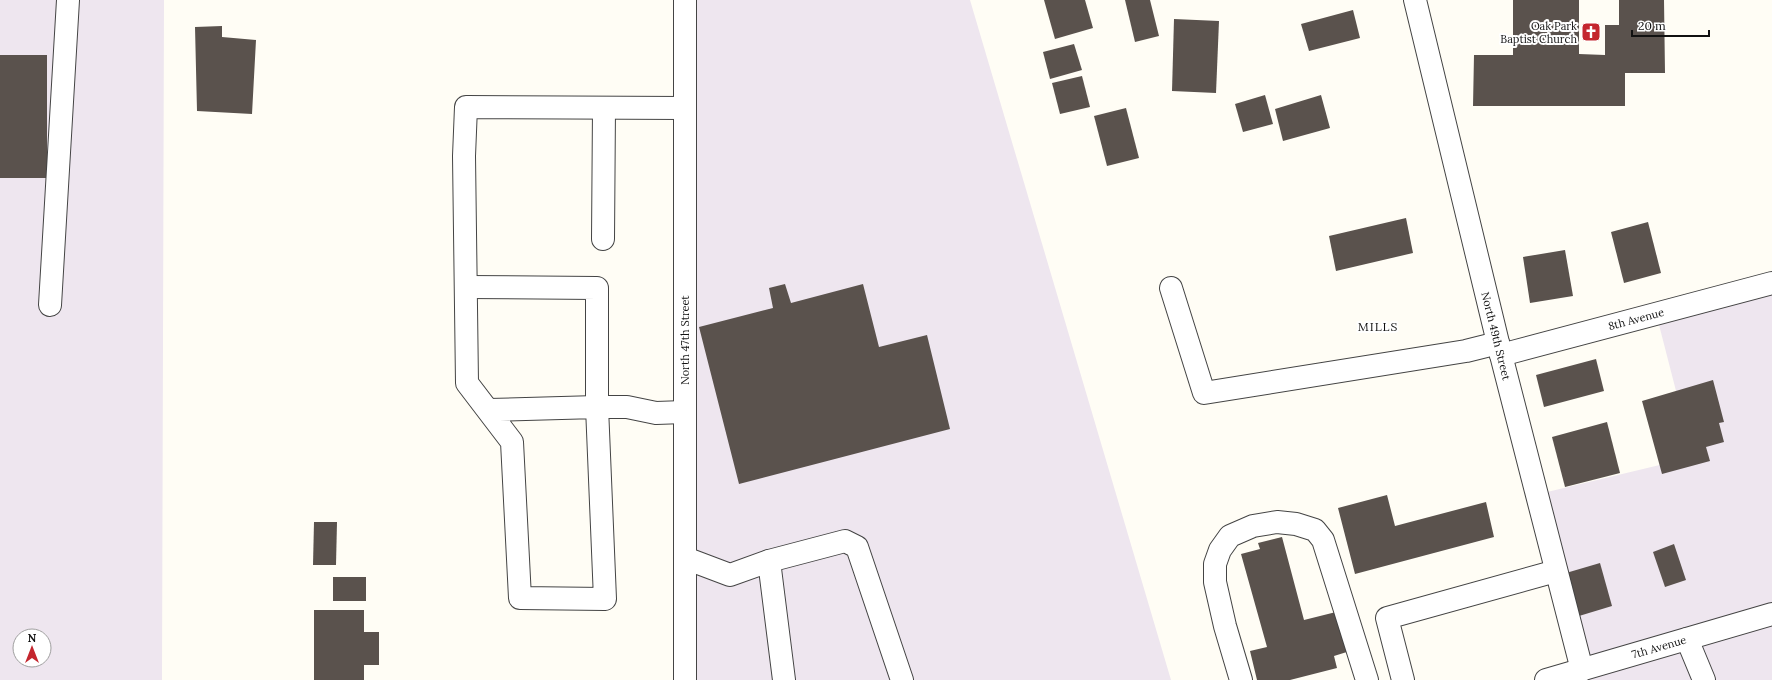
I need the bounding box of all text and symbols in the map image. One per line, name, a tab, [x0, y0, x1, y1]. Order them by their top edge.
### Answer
scale bar	[1632, 12, 1709, 38]
text: 20 m	[1638, 18, 1666, 33]
place label: Oak Park Baptist Church	[1500, 19, 1577, 46]
church icon: Oak Park Baptist Church	[1580, 21, 1602, 43]
street label: North 49th Street	[1478, 290, 1514, 382]
street label: North 47th Street	[678, 295, 692, 385]
street label: 8th Avenue	[1607, 305, 1665, 333]
district label: MILLS	[1358, 319, 1398, 334]
north arrow	[12, 628, 52, 668]
text: N	[28, 631, 37, 645]
street label: 7th Avenue	[1630, 633, 1688, 661]

